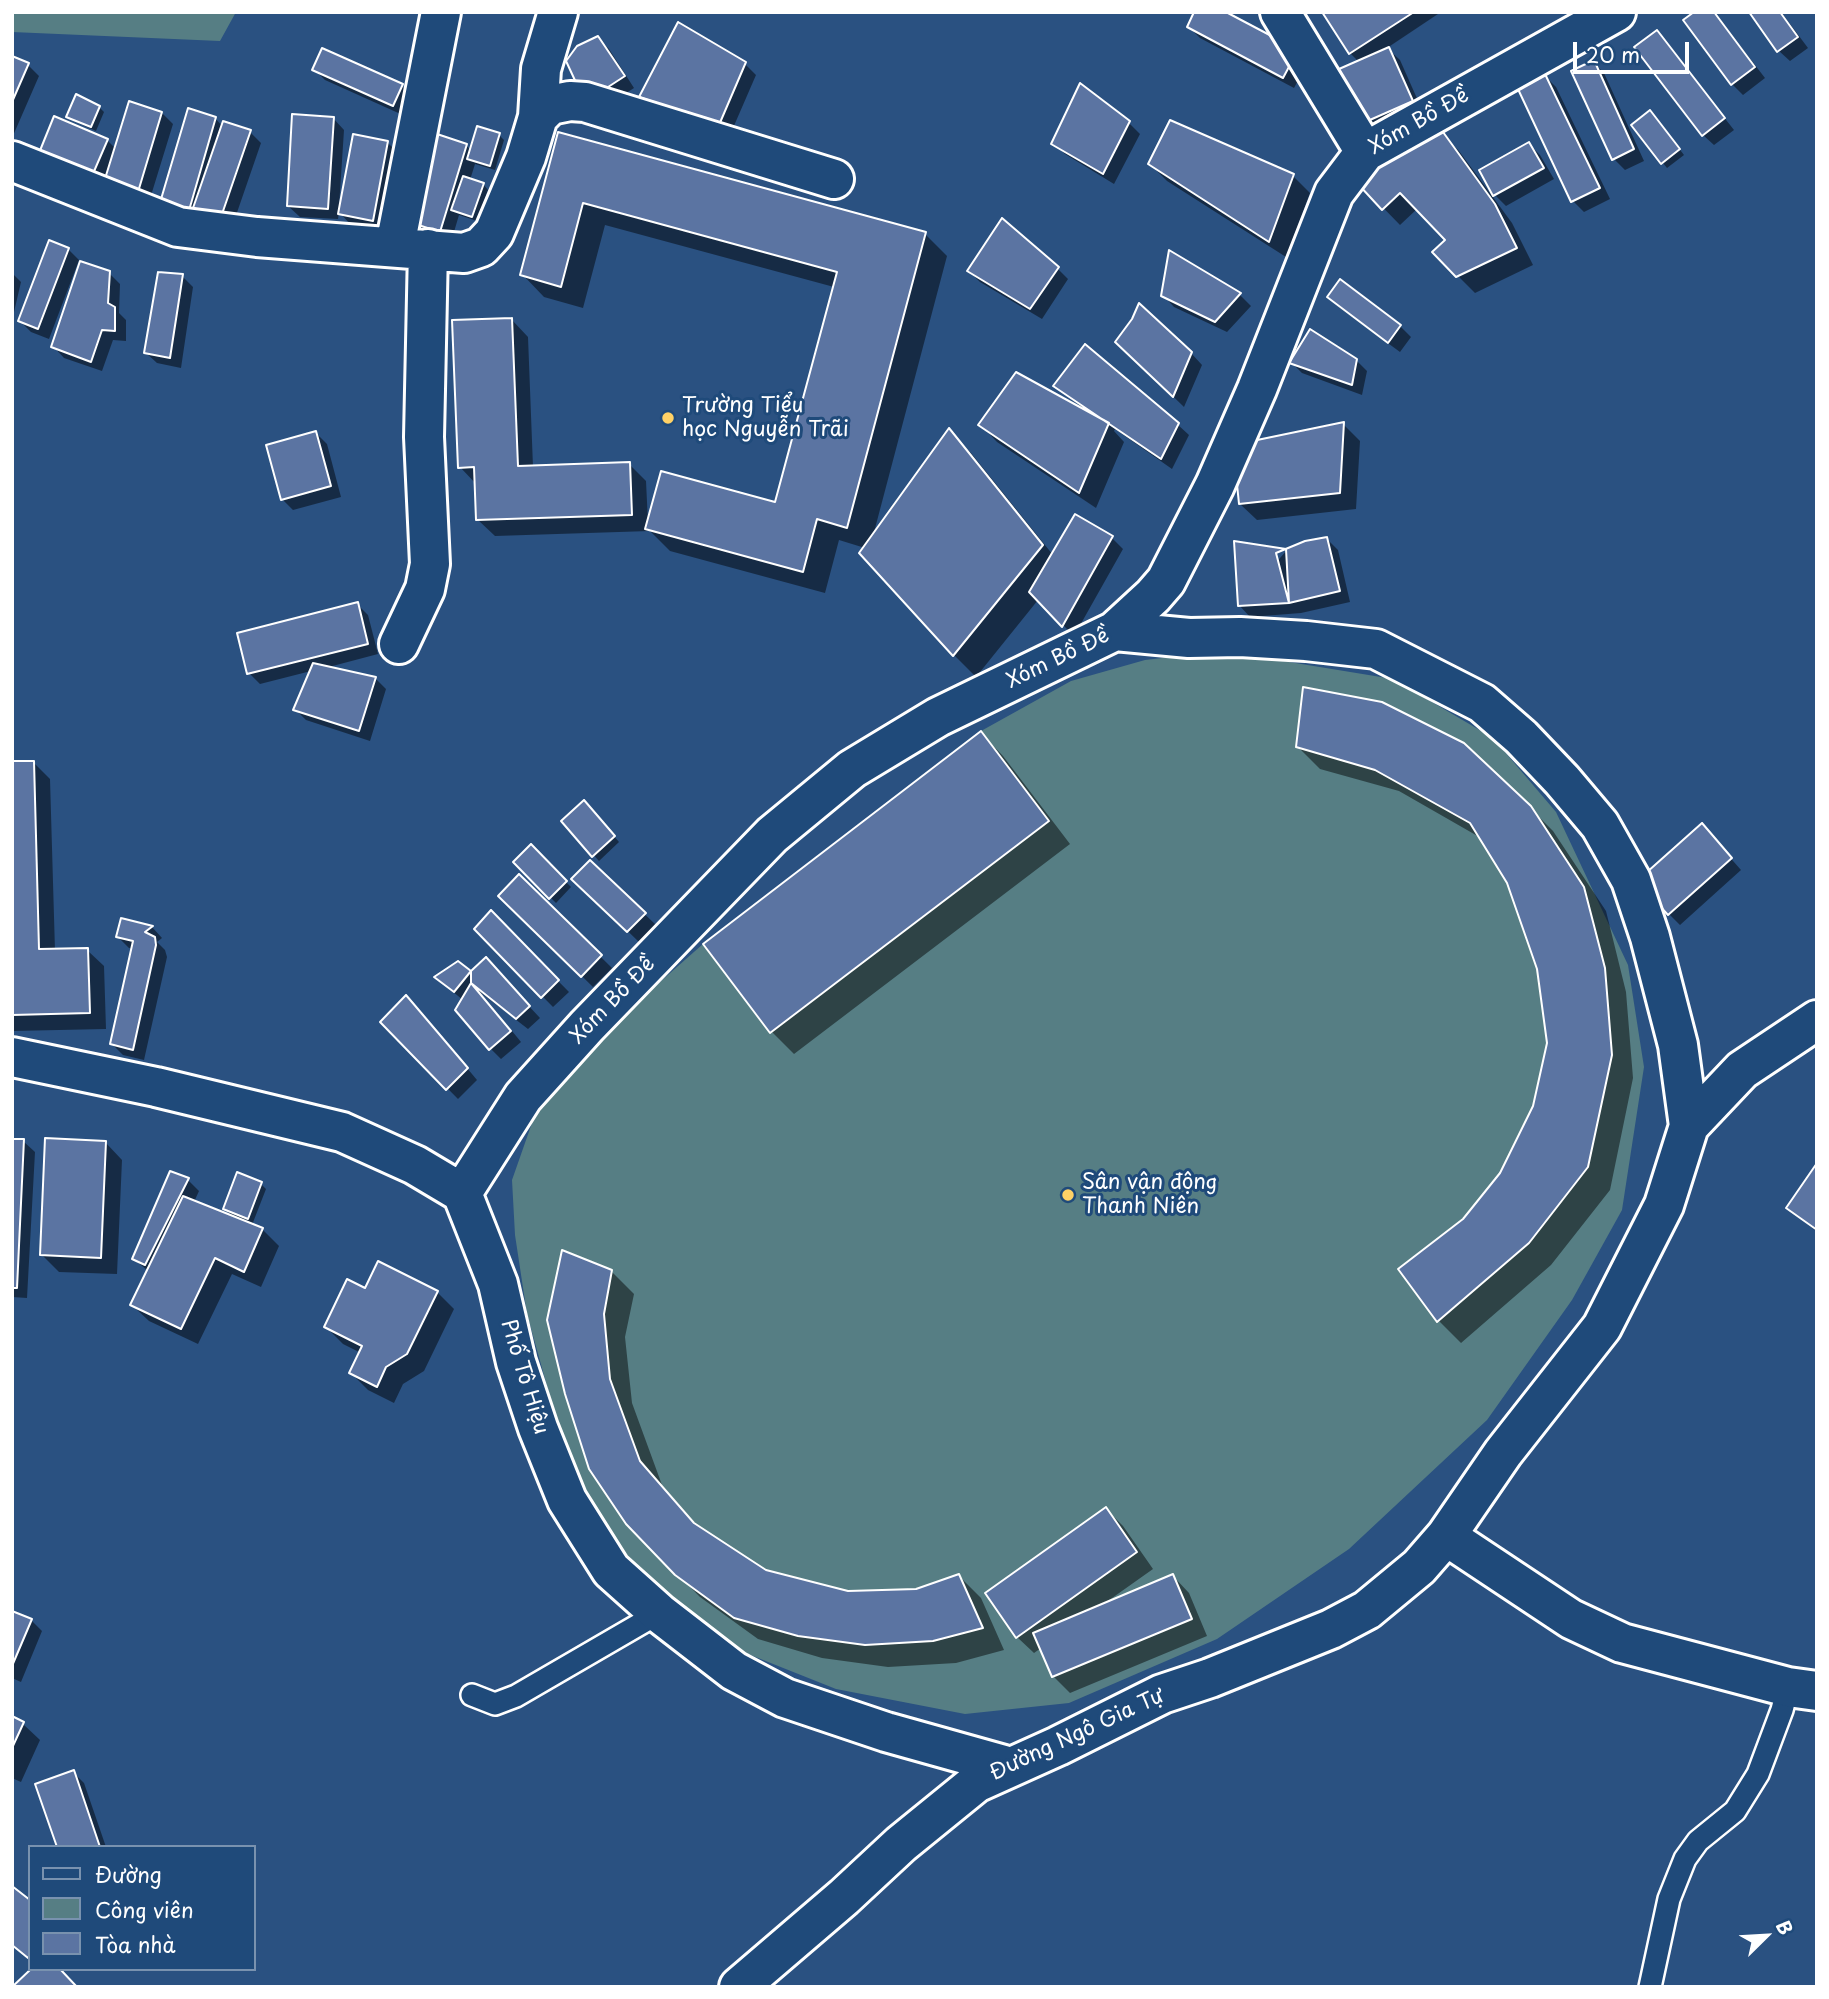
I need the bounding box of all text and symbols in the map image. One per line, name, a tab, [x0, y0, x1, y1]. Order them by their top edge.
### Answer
scale bar	[1577, 28, 1692, 72]
text: 20 m	[1586, 38, 1640, 70]
street label: Xóm Bồ Đề	[1365, 83, 1473, 161]
place label: Trường Tiểu học Nguyễn Trãi	[682, 393, 849, 443]
marker: Trường Tiểu học Nguyễn Trãi	[660, 410, 676, 426]
street label: Xóm Bồ Đề	[1002, 623, 1114, 695]
street label: Xóm Bồ Đề	[565, 952, 661, 1050]
place label: Sân vận động Thanh Niên	[1082, 1170, 1218, 1220]
marker: Sân vận động Thanh Niên	[1060, 1187, 1076, 1203]
street label: Phố Tô Hiệu	[495, 1317, 553, 1437]
street label: Đường Ngô Gia Tự	[986, 1684, 1168, 1786]
legend	[28, 1845, 256, 1971]
text: Đường	[95, 1858, 162, 1890]
text: Công viên	[95, 1893, 194, 1925]
north arrow	[1731, 1901, 1801, 1971]
text: B	[1770, 1916, 1801, 1939]
text: Tòa nhà	[95, 1928, 175, 1960]

